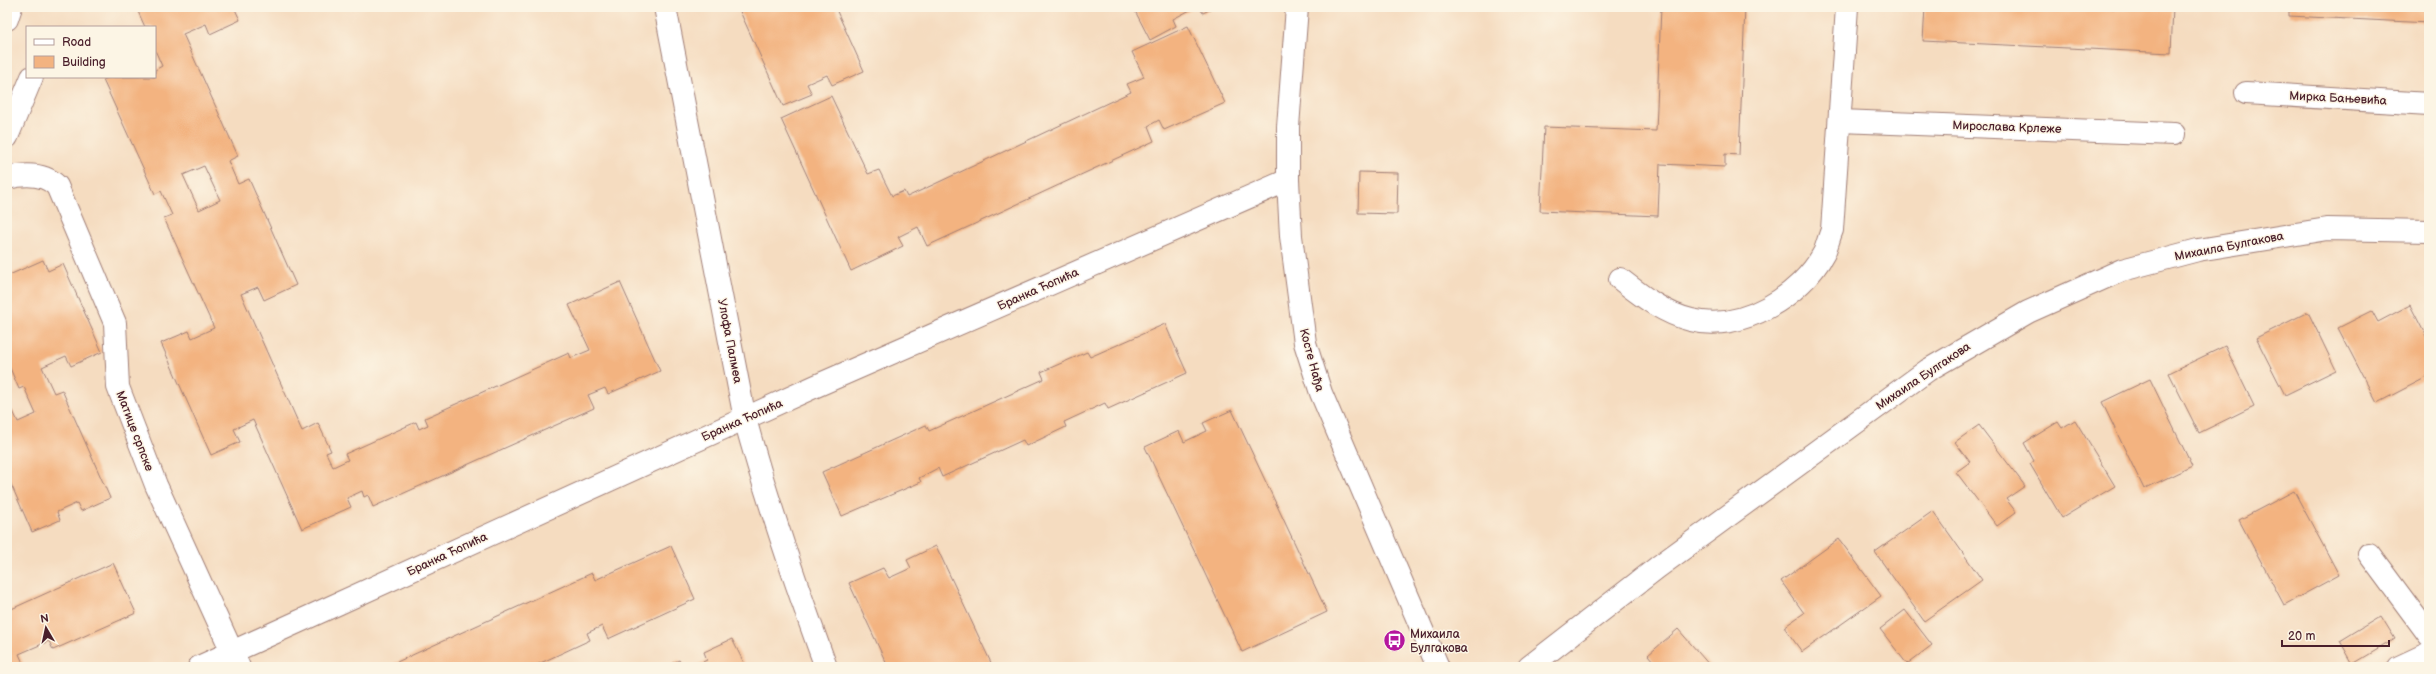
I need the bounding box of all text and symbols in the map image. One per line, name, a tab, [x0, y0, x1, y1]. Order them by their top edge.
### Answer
legend	[26, 26, 156, 78]
text: Road	[62, 35, 91, 50]
text: Building	[62, 55, 106, 70]
street label: Мирка Бањевића	[2289, 88, 2387, 109]
street label: Мирослава Крлеже	[1952, 118, 2062, 137]
street label: Михаила Булгакова	[2173, 229, 2285, 264]
street label: Бранка Ћопића	[995, 265, 1081, 314]
street label: Улофа Палмеа	[714, 298, 745, 385]
street label: Косте Нађа	[1296, 327, 1327, 393]
street label: Михаила Булгакова	[1873, 339, 1973, 414]
street label: Матице српске	[112, 389, 157, 474]
street label: Бранка Ћопића	[699, 396, 785, 445]
street label: Бранка Ћопића	[405, 529, 490, 580]
north arrow	[26, 608, 66, 648]
text: N	[39, 612, 50, 626]
scale bar	[2282, 622, 2389, 648]
place label: Михаила Булгакова	[1410, 627, 1468, 656]
bus stop icon: Михаила Булгакова	[1381, 628, 1407, 654]
text: 20 m	[2288, 629, 2315, 644]

